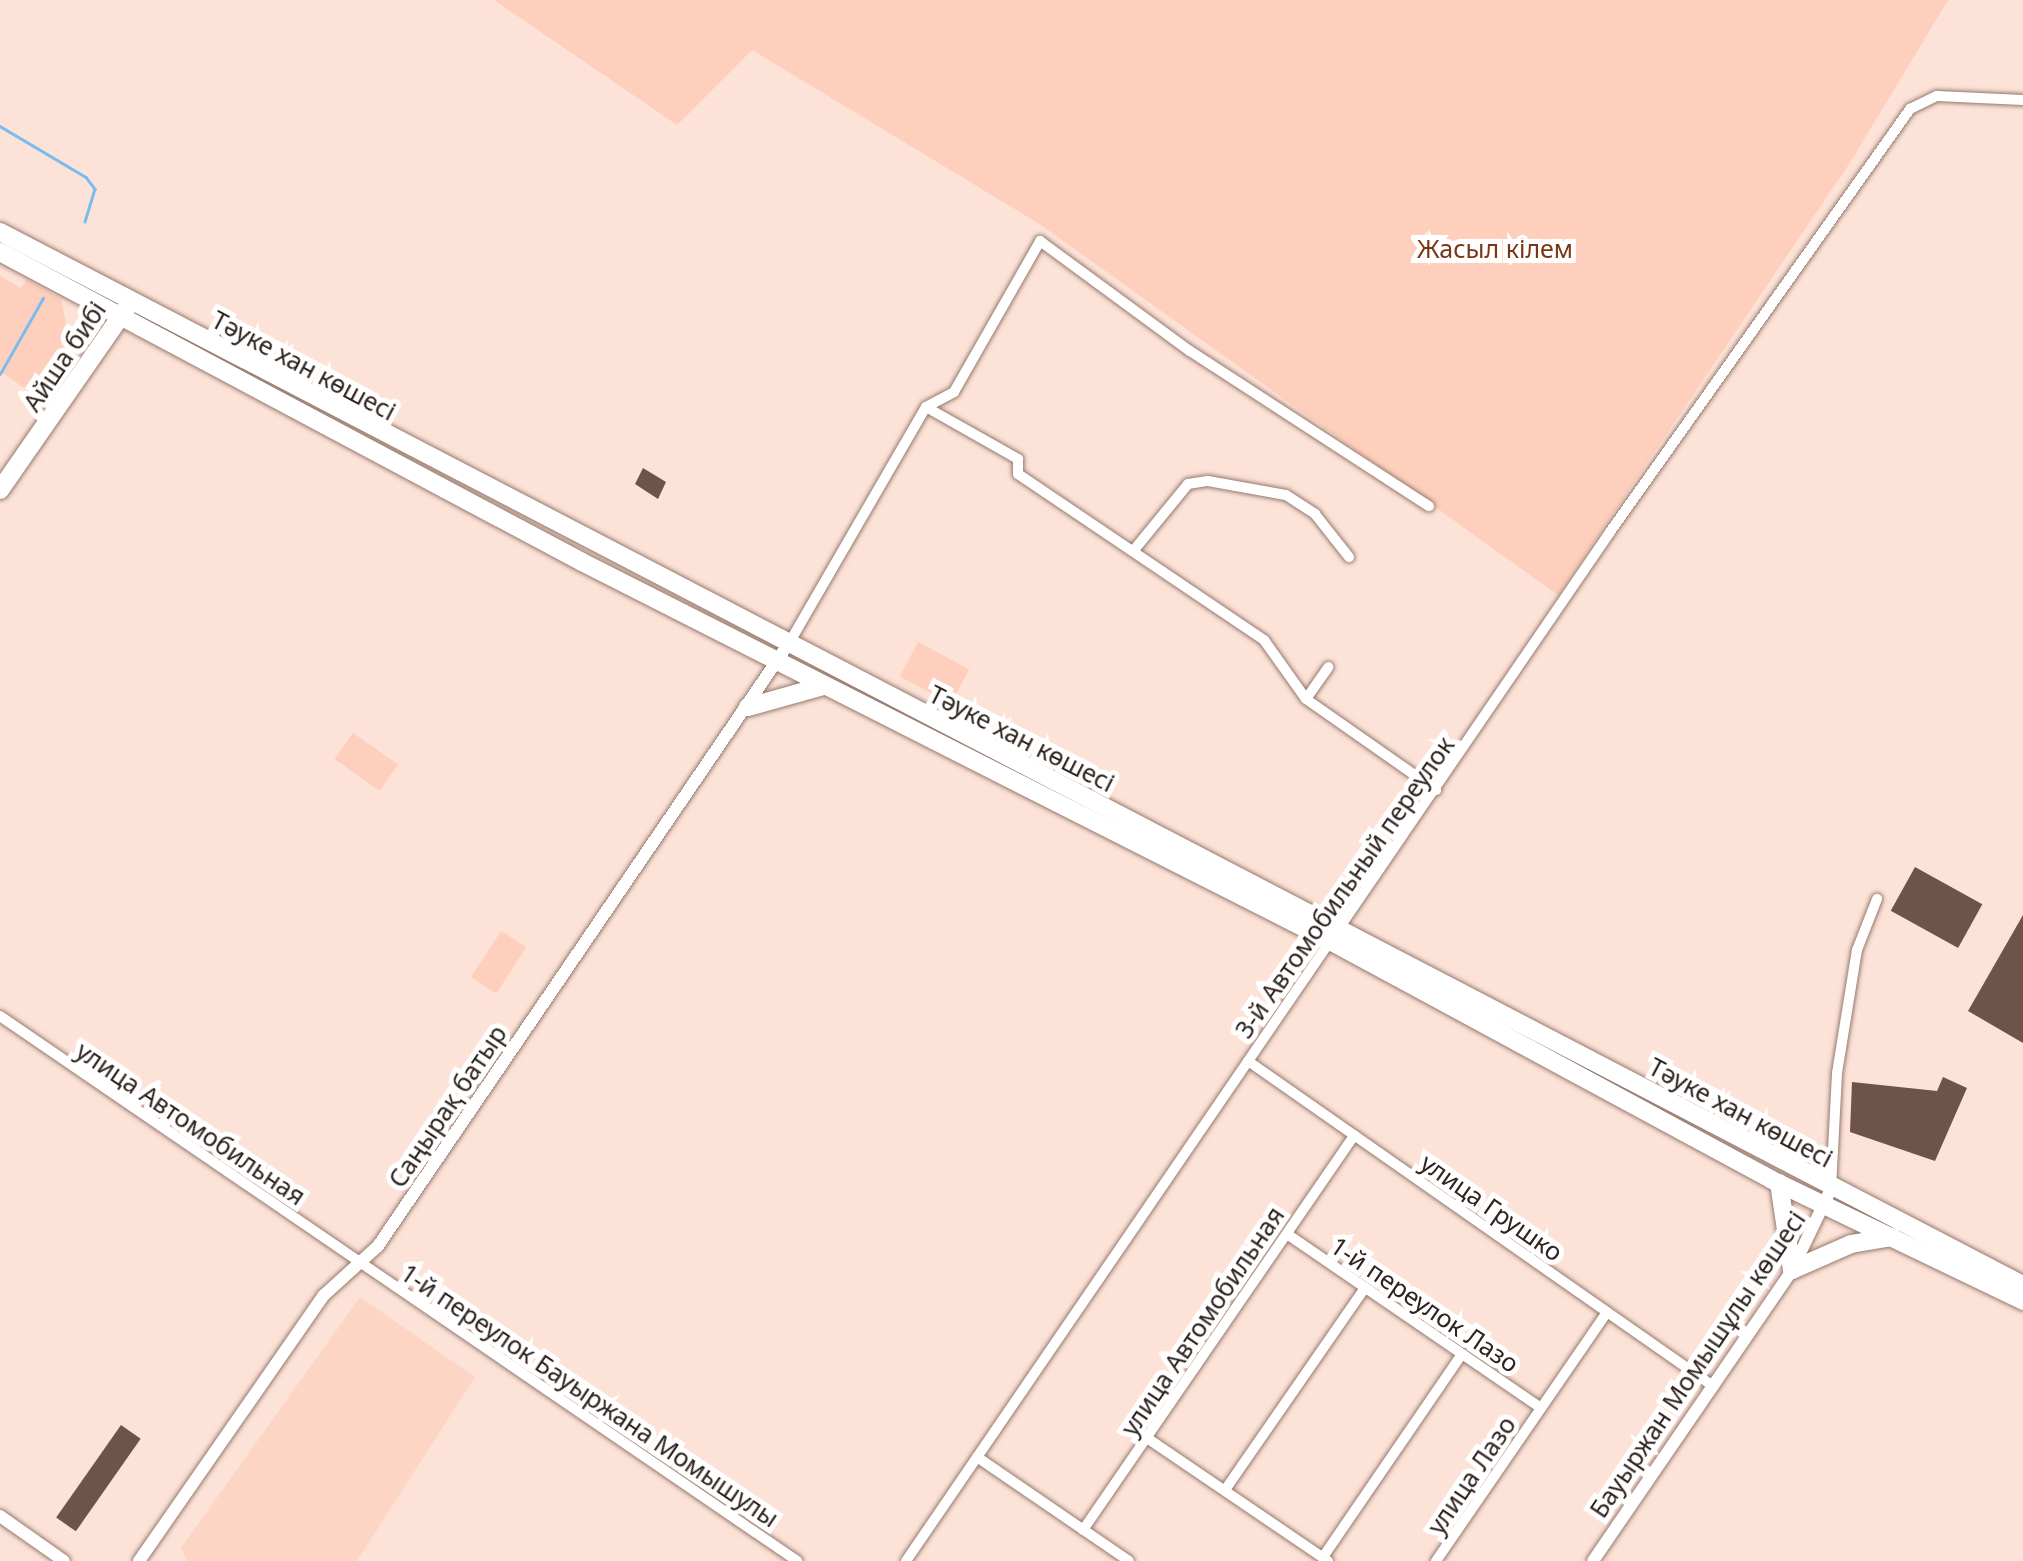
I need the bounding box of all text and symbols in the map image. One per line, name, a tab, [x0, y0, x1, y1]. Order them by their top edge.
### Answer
park label: Жасыл кілем	[1417, 233, 1573, 263]
street label: Айша бибі	[16, 295, 112, 417]
street label: Тәуке хан көшесі	[207, 304, 401, 426]
street label: Тәуке хан көшесі	[924, 678, 1120, 798]
street label: 3-й Автомобильный переулок	[1228, 731, 1460, 1043]
street label: Саңырақ батыр	[382, 1019, 512, 1193]
street label: улица Автомобильная	[71, 1035, 311, 1211]
street label: Тәуке хан көшесі	[1644, 1051, 1838, 1173]
street label: улица Грушко	[1415, 1147, 1569, 1267]
street label: улица Автомобильная	[1114, 1201, 1290, 1441]
street label: Бауыржан Момышұлы көшесі	[1583, 1205, 1811, 1523]
street label: 1-й переулок Лазо	[1325, 1230, 1525, 1378]
street label: 1-й переулок Бауыржана Момышулы	[395, 1257, 785, 1533]
street label: улица Лазо	[1421, 1410, 1521, 1540]

